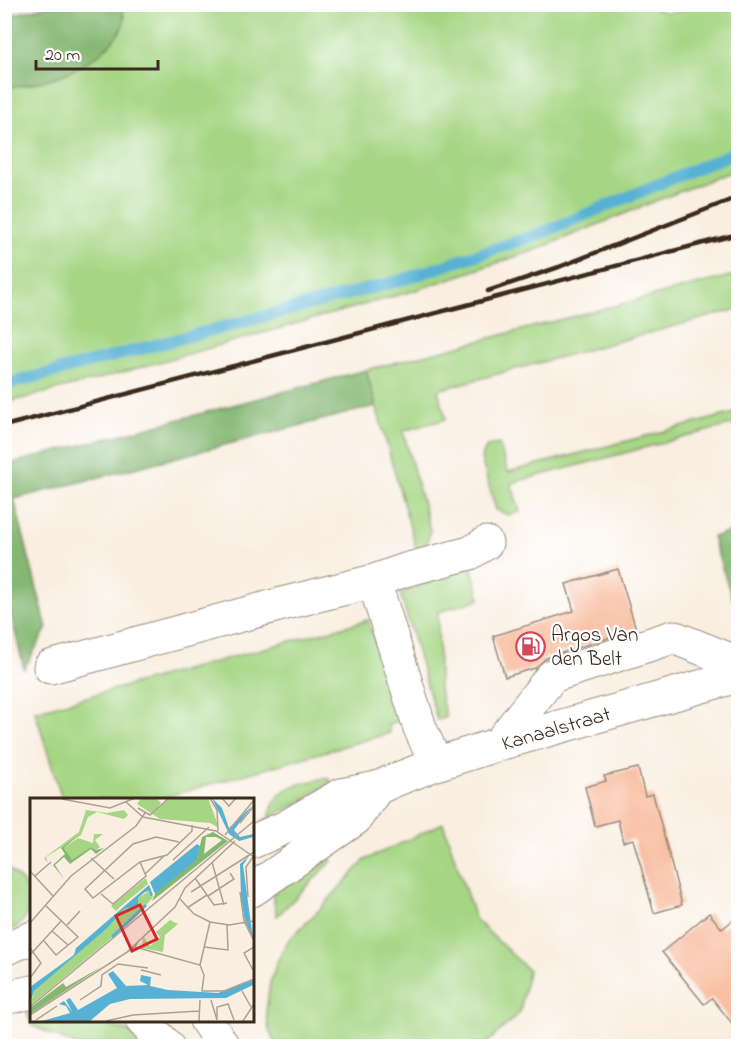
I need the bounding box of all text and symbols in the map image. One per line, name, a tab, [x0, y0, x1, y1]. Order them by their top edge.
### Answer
scale bar	[36, 33, 158, 71]
text: 20 m	[45, 43, 80, 69]
place label: Argos Van den Belt	[551, 621, 638, 675]
fuel station icon: Argos Van den Belt	[514, 630, 546, 662]
street label: Kanaalstraat	[499, 700, 615, 760]
inset map	[30, 798, 254, 1021]

